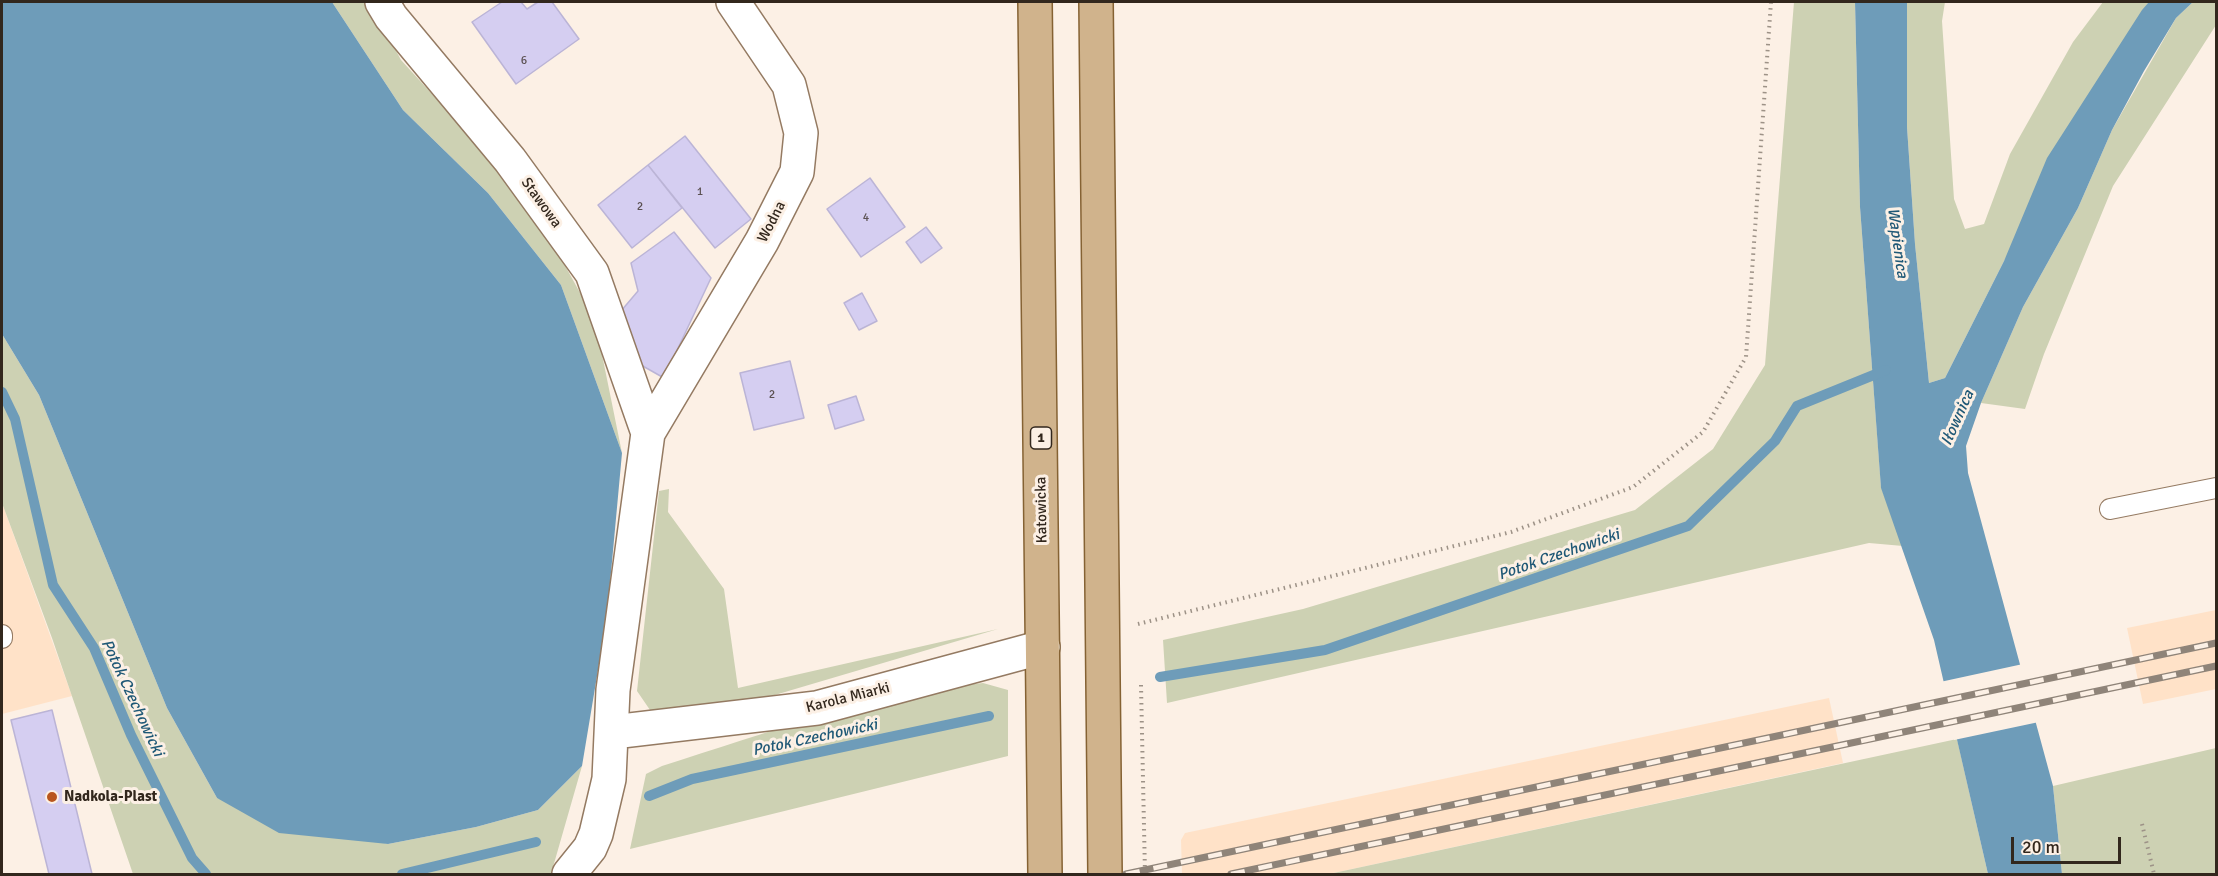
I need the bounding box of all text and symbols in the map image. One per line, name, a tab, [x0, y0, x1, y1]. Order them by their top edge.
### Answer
house number: 6	[521, 54, 527, 68]
street label: Stawowa	[517, 174, 565, 232]
house number: 1	[697, 185, 703, 199]
street label: Wodna	[754, 198, 790, 246]
house number: 2	[637, 200, 643, 214]
water label: Wapienica	[1883, 207, 1911, 279]
house number: 4	[863, 211, 869, 225]
water label: Iłownica	[1937, 387, 1979, 449]
house number: 2	[769, 388, 775, 402]
road number: 1	[1030, 427, 1052, 449]
street label: Katowicka	[1032, 477, 1052, 543]
water label: Potok Czechowicki	[1496, 525, 1622, 585]
water label: Potok Czechowicki	[96, 636, 168, 760]
street label: Karola Miarki	[804, 679, 892, 717]
water label: Potok Czechowicki	[751, 715, 879, 761]
place label: Nadkola-Plast	[64, 788, 157, 806]
marker: Nadkola-Plast	[45, 790, 59, 804]
scale bar	[2014, 825, 2124, 863]
text: 20 m	[2022, 836, 2060, 858]

